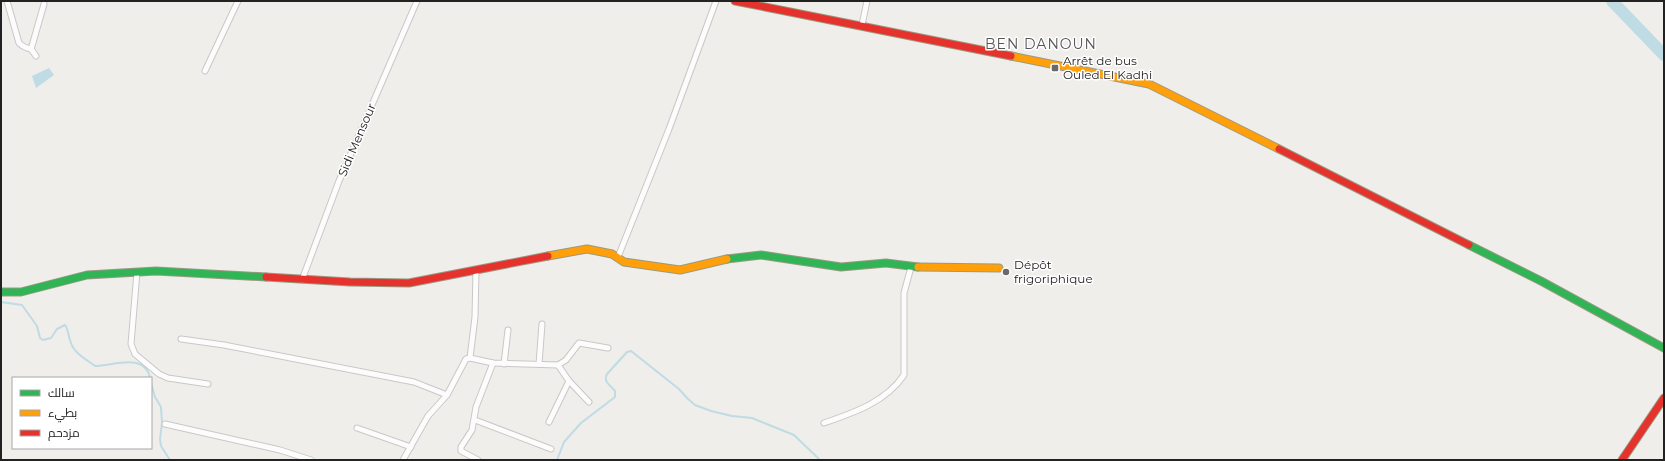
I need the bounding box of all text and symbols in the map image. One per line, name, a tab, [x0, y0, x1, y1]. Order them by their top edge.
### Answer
district label: BEN DANOUN	[985, 35, 1097, 53]
place label: Arrêt de bus Ouled El Kadhi	[1063, 53, 1152, 82]
marker: Arrêt de bus Ouled El Kadhi	[1050, 63, 1060, 73]
street label: Sidi Mensour	[334, 101, 379, 179]
place label: Dépôt frigoriphique	[1014, 257, 1093, 286]
marker: Dépôt frigoriphique	[1001, 267, 1011, 277]
legend	[12, 377, 152, 449]
text: سالك	[48, 385, 75, 400]
text: بطيء	[48, 405, 77, 423]
text: مزدحم	[48, 425, 80, 441]

